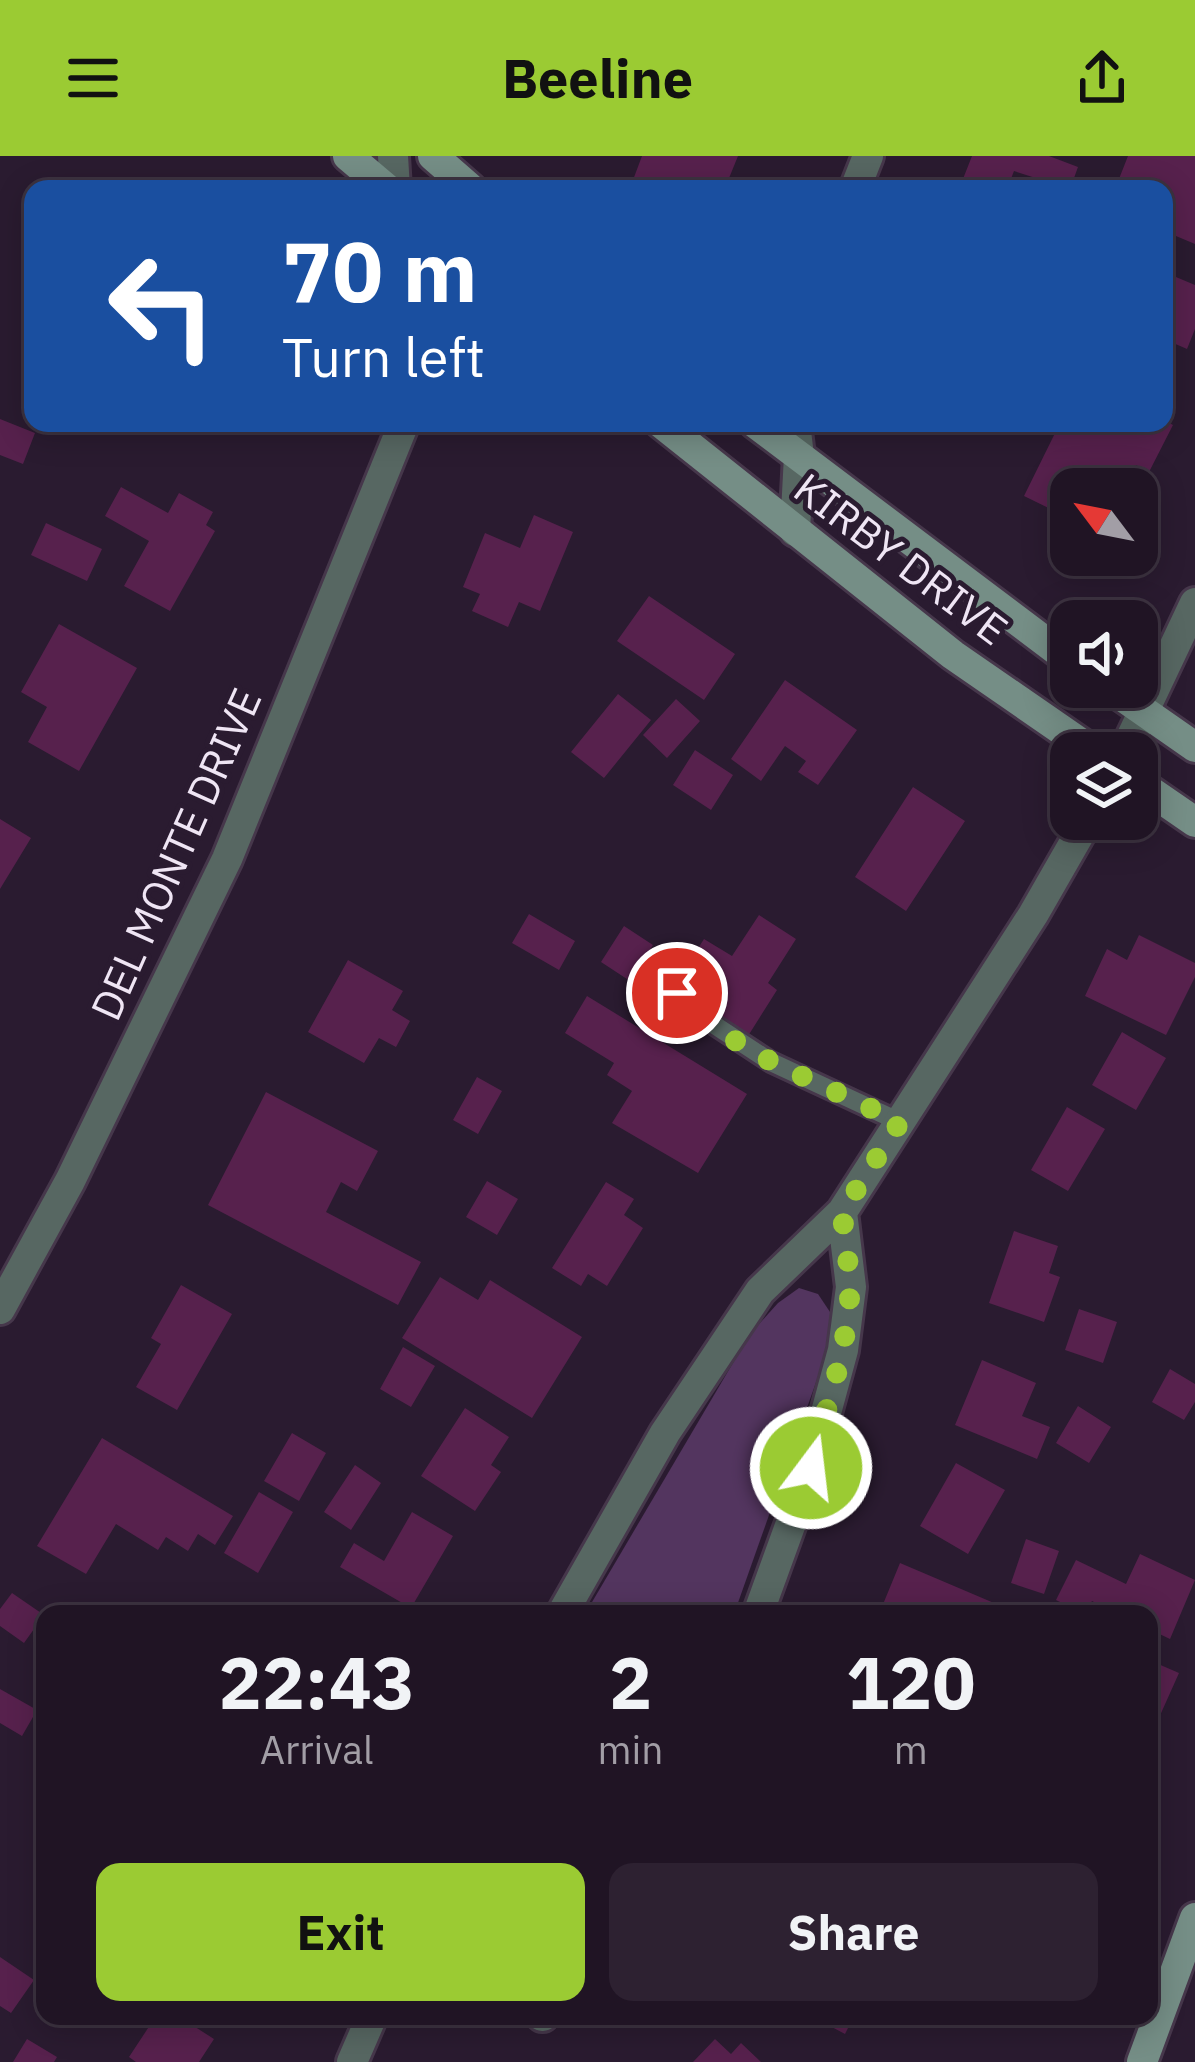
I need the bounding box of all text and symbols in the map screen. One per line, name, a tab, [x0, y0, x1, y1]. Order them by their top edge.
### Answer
text: Beeline	[502, 43, 693, 113]
icon: menu	[60, 45, 126, 111]
icon: share	[1069, 45, 1135, 111]
text: 70 m	[282, 216, 478, 325]
icon: left	[84, 228, 240, 384]
text: Turn left	[282, 322, 485, 392]
street label: KIRBY DRIVE	[784, 460, 1019, 657]
north arrow	[1050, 468, 1158, 576]
map controls	[1050, 468, 1158, 840]
button: sound	[1050, 600, 1158, 708]
street label: DEL MONTE DRIVE	[78, 679, 273, 1028]
button: layers	[1050, 732, 1158, 840]
pin	[626, 942, 728, 1044]
icon: arrive	[644, 960, 710, 1026]
position arrow	[748, 1405, 874, 1531]
text: 22:43	[218, 1635, 415, 1729]
text: 2	[609, 1635, 652, 1729]
text: 120	[846, 1635, 976, 1729]
text: Arrival	[260, 1724, 374, 1775]
text: min	[598, 1724, 663, 1775]
text: m	[894, 1724, 928, 1775]
button: Exit	[96, 1863, 585, 2001]
button: Share	[609, 1863, 1098, 2001]

